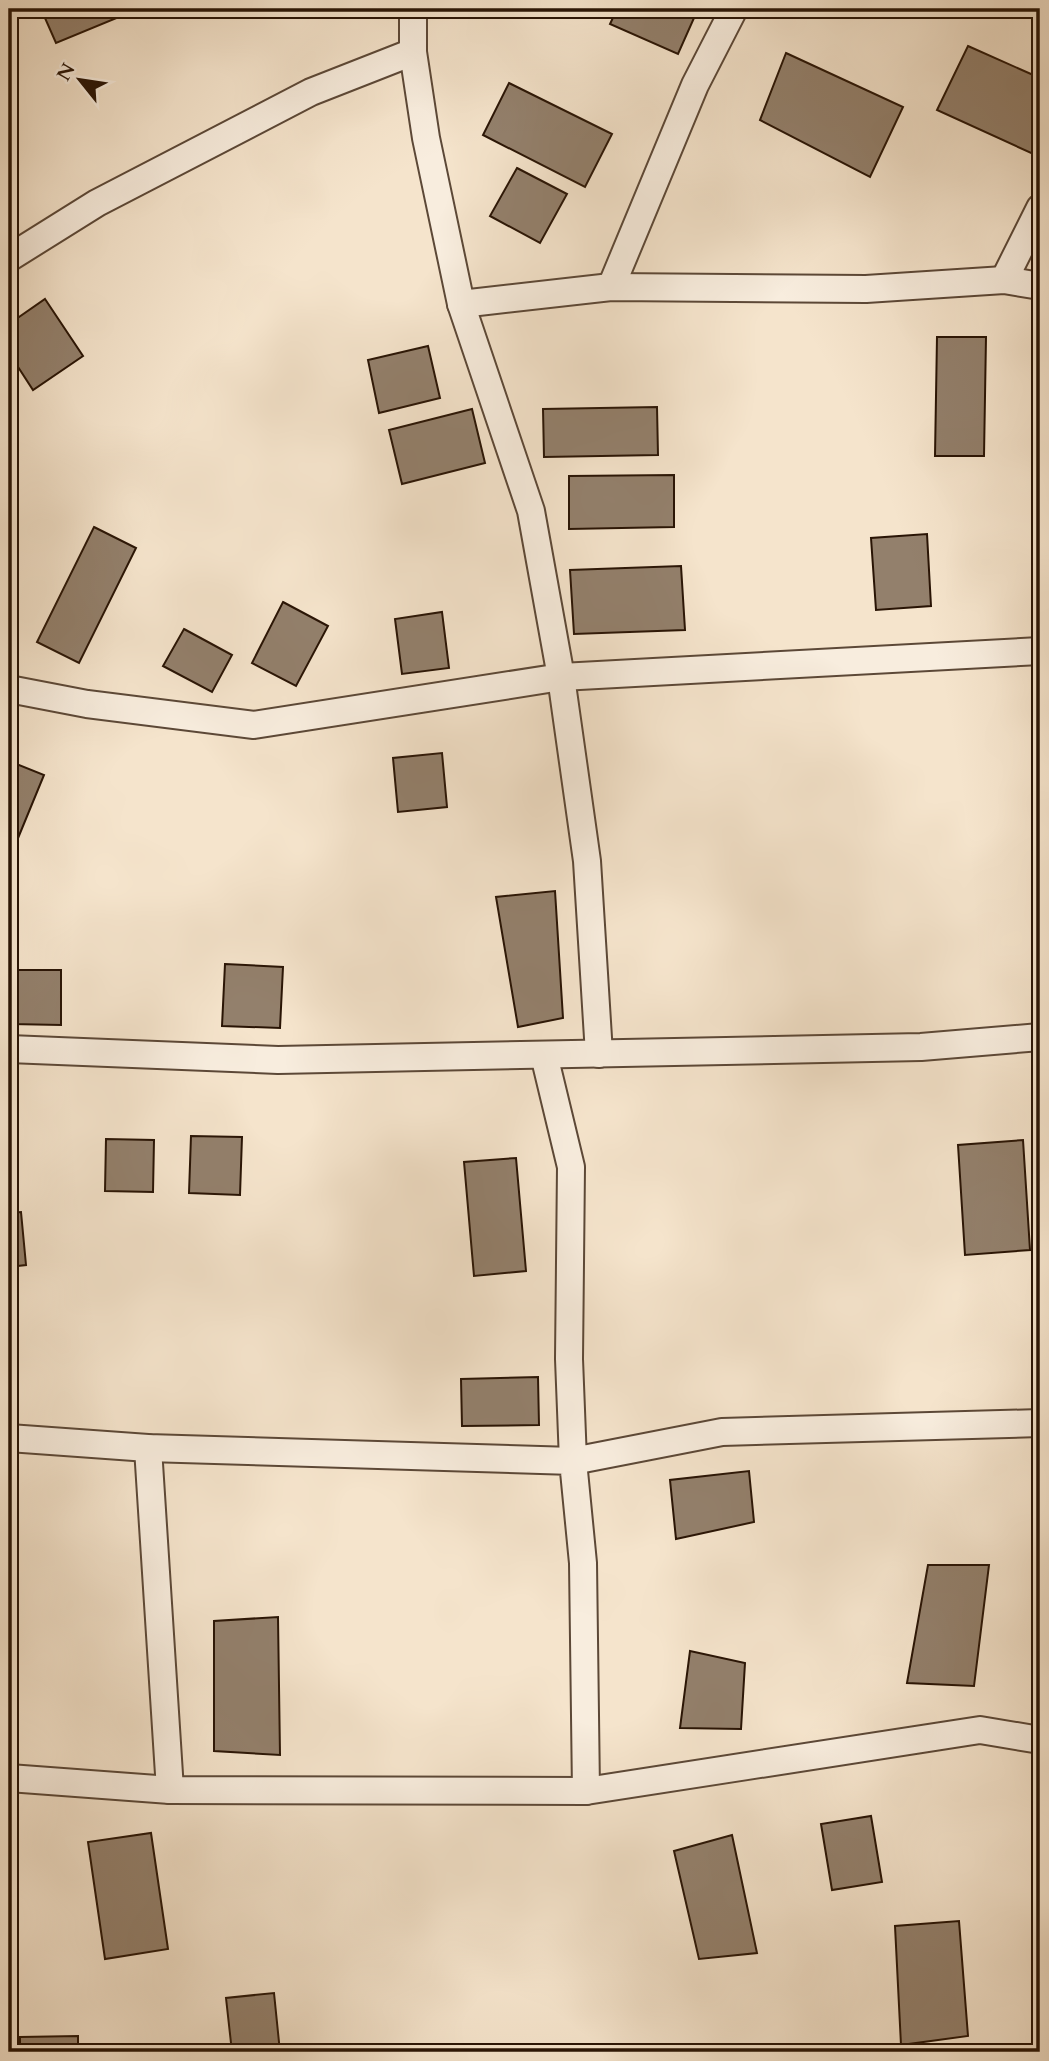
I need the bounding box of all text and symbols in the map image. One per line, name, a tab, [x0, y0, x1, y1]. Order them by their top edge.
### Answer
north arrow	[46, 46, 116, 116]
text: N	[51, 58, 82, 86]

